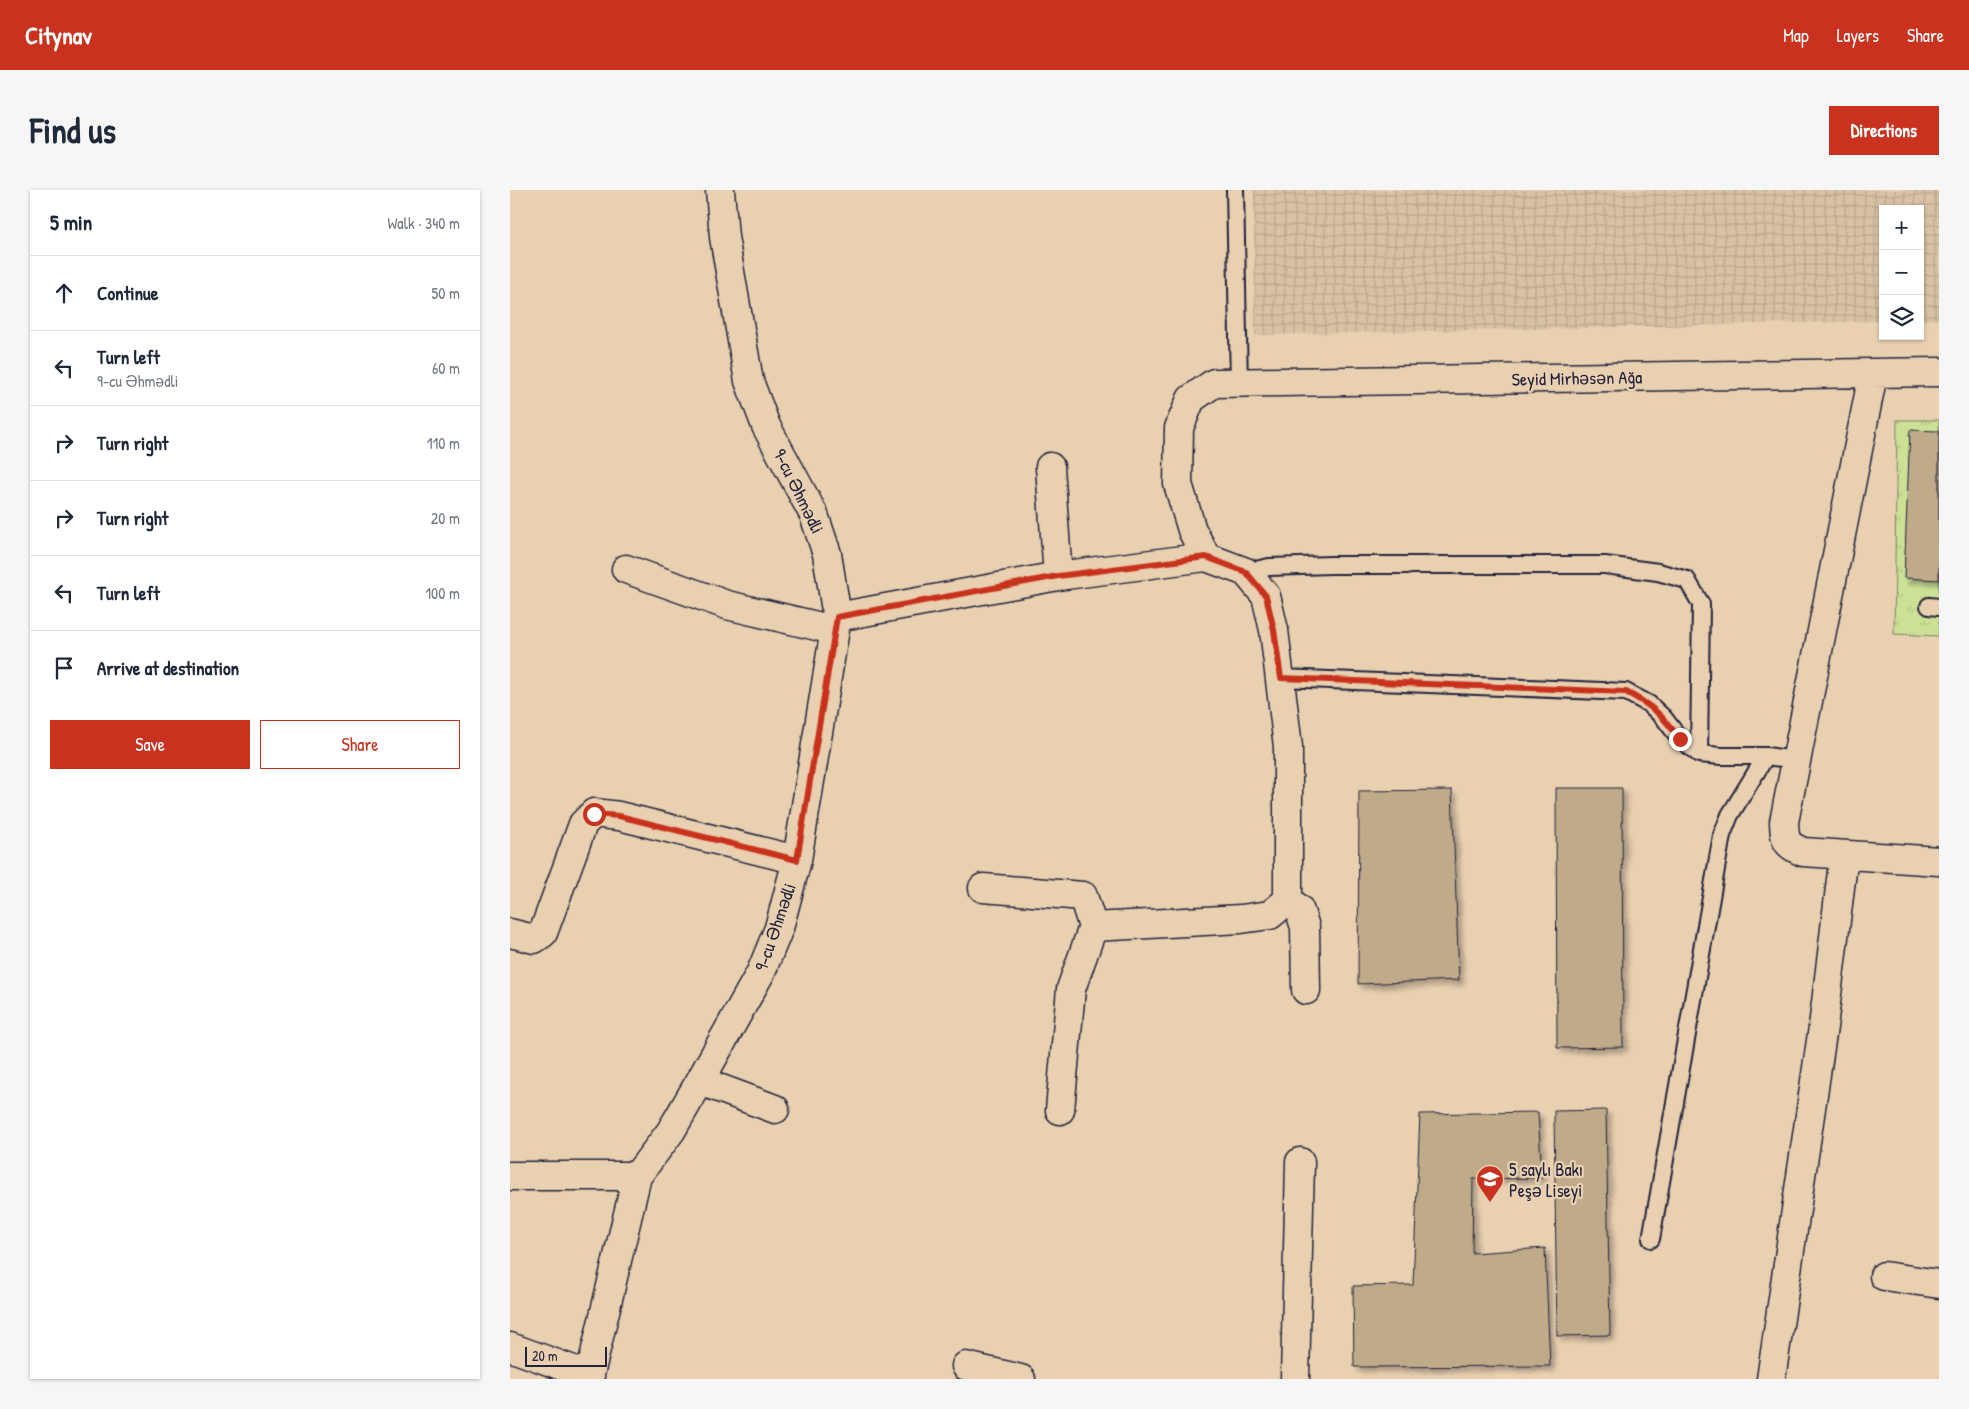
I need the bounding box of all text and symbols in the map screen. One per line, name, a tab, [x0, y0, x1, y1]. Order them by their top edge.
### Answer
text: Citynav	[25, 19, 92, 51]
text: Map	[1783, 23, 1809, 48]
text: Layers	[1837, 23, 1879, 48]
text: Share	[1907, 23, 1944, 48]
button: Directions	[1829, 106, 1939, 155]
text: Find us	[30, 107, 116, 154]
map controls	[1879, 205, 1924, 340]
button: +	[1879, 205, 1924, 250]
text: 5 min	[50, 208, 92, 237]
text: Walk · 340 m	[388, 212, 460, 234]
button: −	[1879, 250, 1924, 295]
icon: ahead	[50, 279, 78, 307]
text: Continue	[97, 280, 158, 306]
text: 50 m	[432, 282, 460, 304]
button: layers	[1879, 295, 1924, 340]
text: Turn left	[97, 344, 160, 370]
icon: left	[50, 354, 78, 382]
text: 60 m	[432, 357, 460, 379]
street label: Seyid Mirhəsən Ağa	[1512, 364, 1642, 392]
text: 9-cu Əhmədli	[97, 370, 178, 392]
icon: right	[50, 429, 78, 457]
text: Turn right	[97, 430, 168, 456]
text: 110 m	[427, 432, 460, 454]
street label: 9-cu Əhmədli	[768, 444, 830, 538]
icon: right	[50, 504, 78, 532]
text: Turn right	[97, 505, 168, 531]
text: 20 m	[431, 507, 460, 529]
icon: left	[50, 579, 78, 607]
text: Turn left	[97, 580, 160, 606]
text: 100 m	[425, 582, 460, 604]
icon: arrive	[50, 654, 78, 682]
text: Arrive at destination	[97, 655, 239, 681]
button: Save	[50, 720, 250, 769]
button: Share	[260, 720, 460, 769]
route end	[1669, 728, 1692, 751]
route start	[583, 803, 606, 826]
street label: 9-cu Əhmədli	[748, 880, 802, 974]
place label: 5 saylı Bakı Peşə Liseyi	[1509, 1157, 1583, 1203]
school or university icon: 5 saylı Bakı Peşə Liseyi	[1475, 1164, 1505, 1203]
scale bar	[525, 1344, 608, 1367]
text: 20 m	[532, 1346, 558, 1365]

